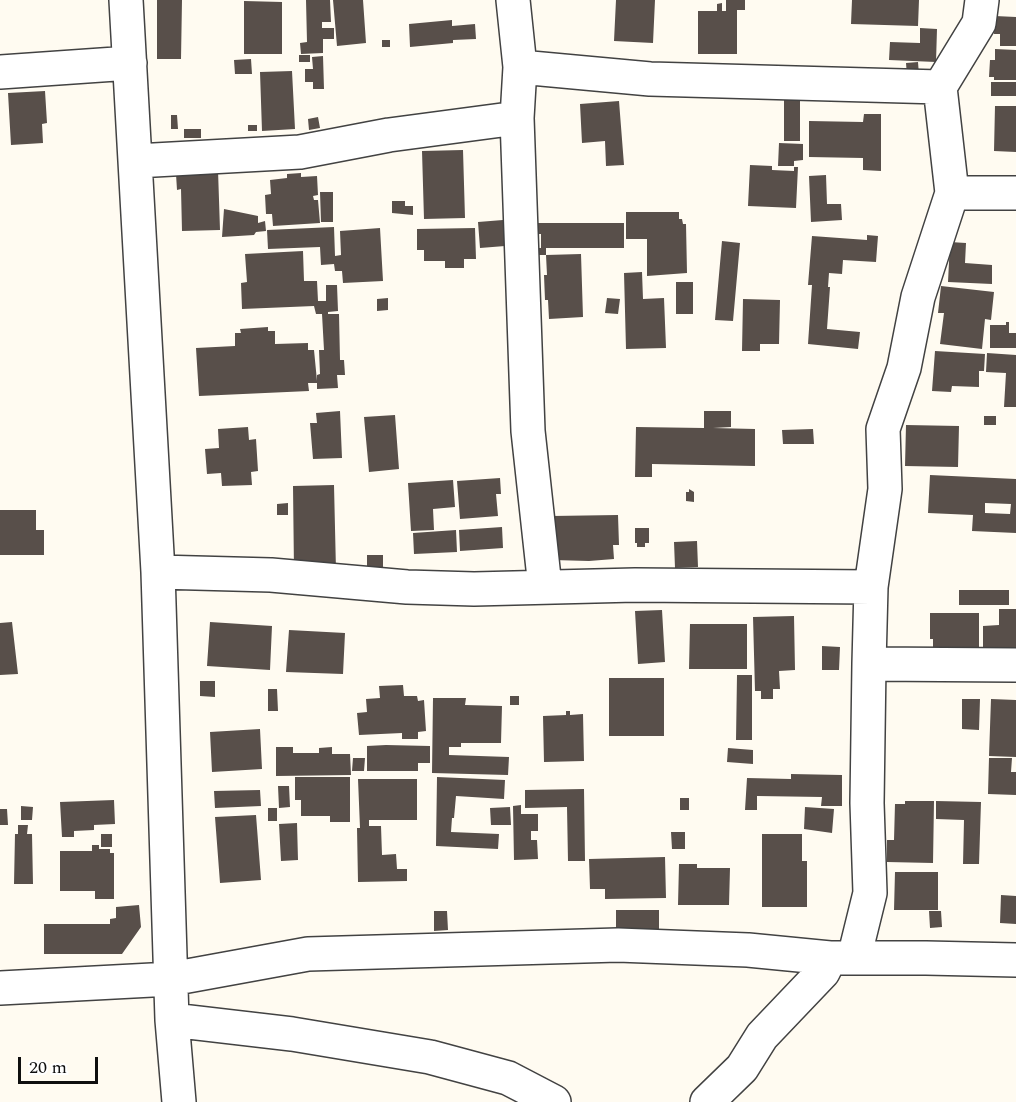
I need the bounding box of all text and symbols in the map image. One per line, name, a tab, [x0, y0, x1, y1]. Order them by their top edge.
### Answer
scale bar	[21, 1045, 100, 1083]
text: 20 m	[29, 1054, 67, 1081]

